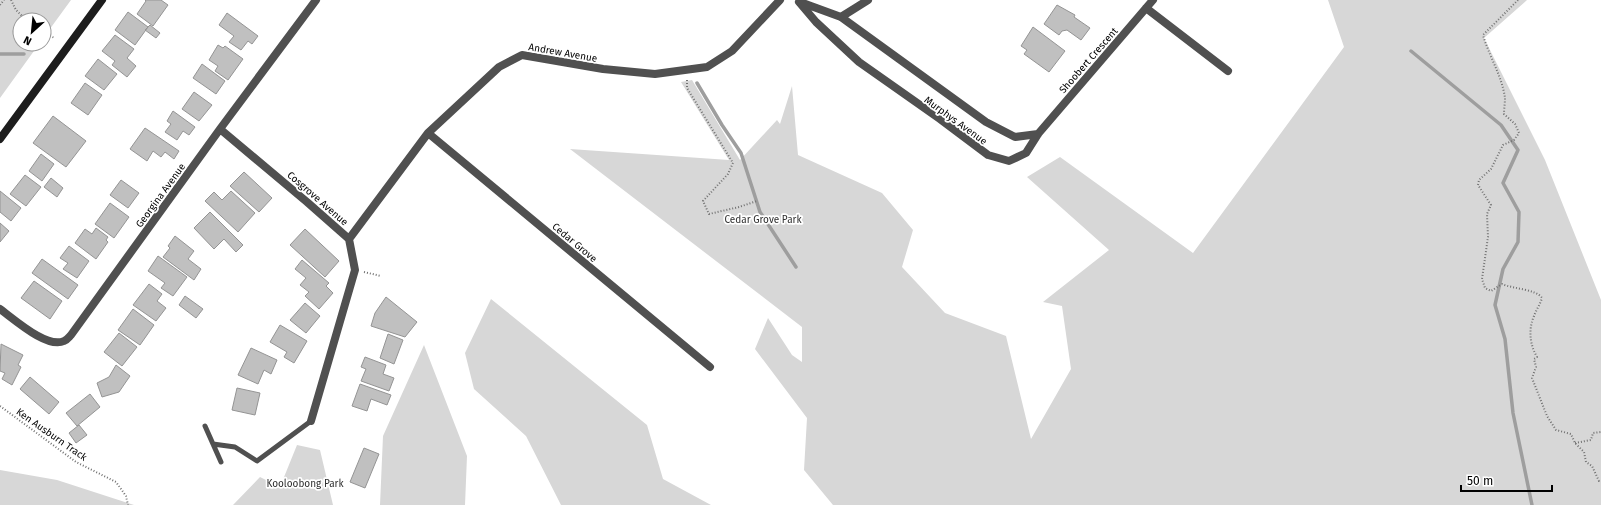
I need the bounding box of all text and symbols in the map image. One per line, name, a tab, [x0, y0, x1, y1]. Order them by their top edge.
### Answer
north arrow	[12, 12, 52, 52]
street label: Shoobert Crescent	[1057, 25, 1121, 96]
text: N	[21, 33, 34, 48]
street label: Andrew Avenue	[528, 41, 598, 65]
street label: Murphys Avenue	[922, 94, 989, 148]
street label: Georgina Avenue	[133, 161, 188, 230]
street label: Cosgrove Avenue	[284, 169, 350, 228]
park label: Cedar Grove Park	[724, 214, 802, 226]
street label: Cedar Grove	[550, 221, 599, 265]
street label: Ken Ausburn Track	[14, 406, 90, 464]
scale bar	[1461, 467, 1552, 493]
text: 50 m	[1467, 474, 1493, 488]
park label: Kooloobong Park	[266, 478, 344, 490]

